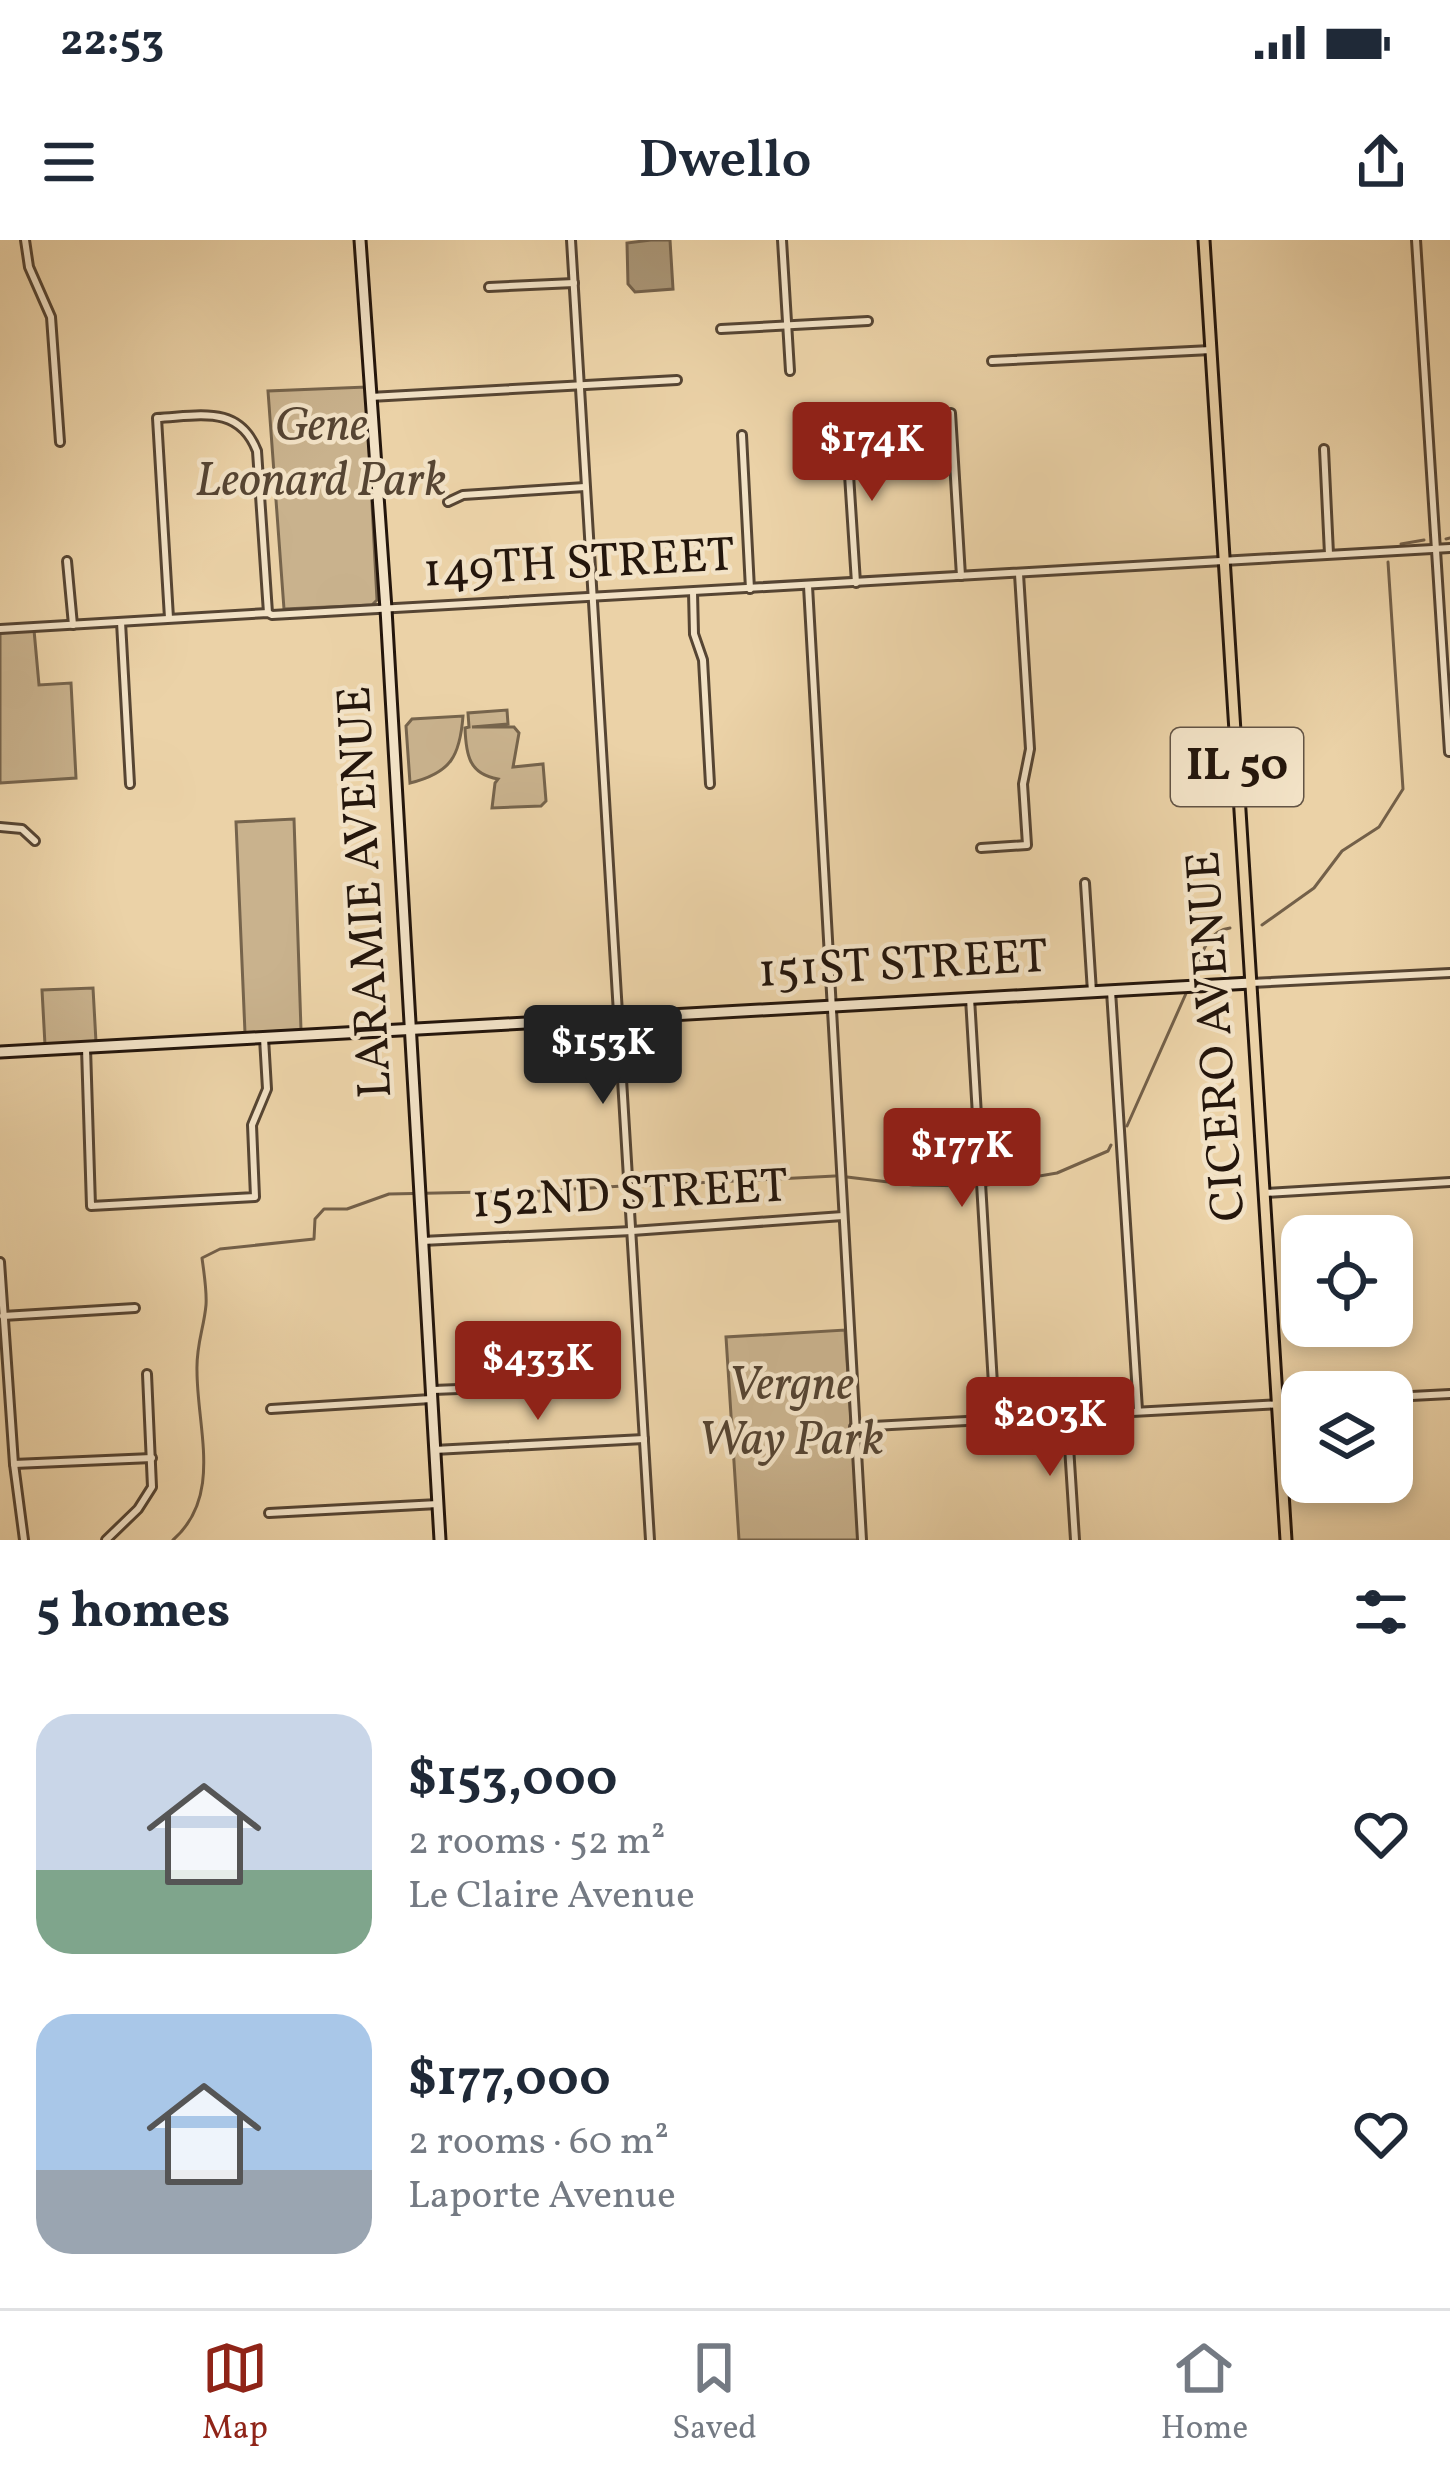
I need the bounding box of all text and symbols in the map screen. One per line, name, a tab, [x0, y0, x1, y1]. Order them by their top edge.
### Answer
text: 22:53	[60, 11, 164, 74]
text: Dwello	[639, 125, 811, 200]
icon: menu	[36, 129, 102, 195]
icon: share	[1348, 129, 1414, 195]
park label: Gene Leonard Park	[195, 394, 447, 516]
pin: $174K	[788, 402, 956, 504]
text: $174K	[820, 414, 924, 468]
street label: 149TH STREET	[421, 523, 737, 607]
street label: LARAMIE AVENUE	[323, 684, 411, 1100]
road number: IL 50	[1171, 728, 1303, 806]
street label: CICERO AVENUE	[1172, 848, 1264, 1224]
street label: 151ST STREET	[756, 925, 1050, 1007]
pin: $153K	[519, 1005, 687, 1107]
text: $153K	[551, 1017, 655, 1071]
pin: $177K	[878, 1108, 1046, 1210]
text: $177K	[911, 1120, 1013, 1174]
street label: 152ND STREET	[470, 1154, 790, 1238]
map controls	[1281, 1215, 1413, 1503]
button: locate	[1281, 1215, 1413, 1347]
pin: $433K	[454, 1321, 622, 1423]
text: $433K	[482, 1333, 594, 1387]
park label: Vergne Way Park	[698, 1353, 884, 1475]
button: layers	[1281, 1371, 1413, 1503]
pin: $203K	[966, 1377, 1134, 1479]
text: $203K	[993, 1389, 1107, 1443]
text: 5 homes	[36, 1577, 230, 1648]
icon: filters	[1348, 1579, 1414, 1645]
text: $153,000	[408, 1745, 617, 1816]
icon: home	[132, 1762, 276, 1906]
icon: heart	[1348, 1801, 1414, 1867]
text: 2 rooms · 52 m²	[408, 1816, 665, 1870]
text: Le Claire Avenue	[408, 1870, 695, 1924]
text: $177,000	[408, 2045, 611, 2116]
icon: home	[132, 2062, 276, 2206]
icon: heart	[1348, 2101, 1414, 2167]
text: 2 rooms · 60 m²	[408, 2116, 669, 2170]
text: Laporte Avenue	[408, 2170, 676, 2224]
tab: Map	[202, 2335, 268, 2453]
tab: Saved	[672, 2335, 757, 2453]
tab: Home	[1161, 2335, 1248, 2453]

